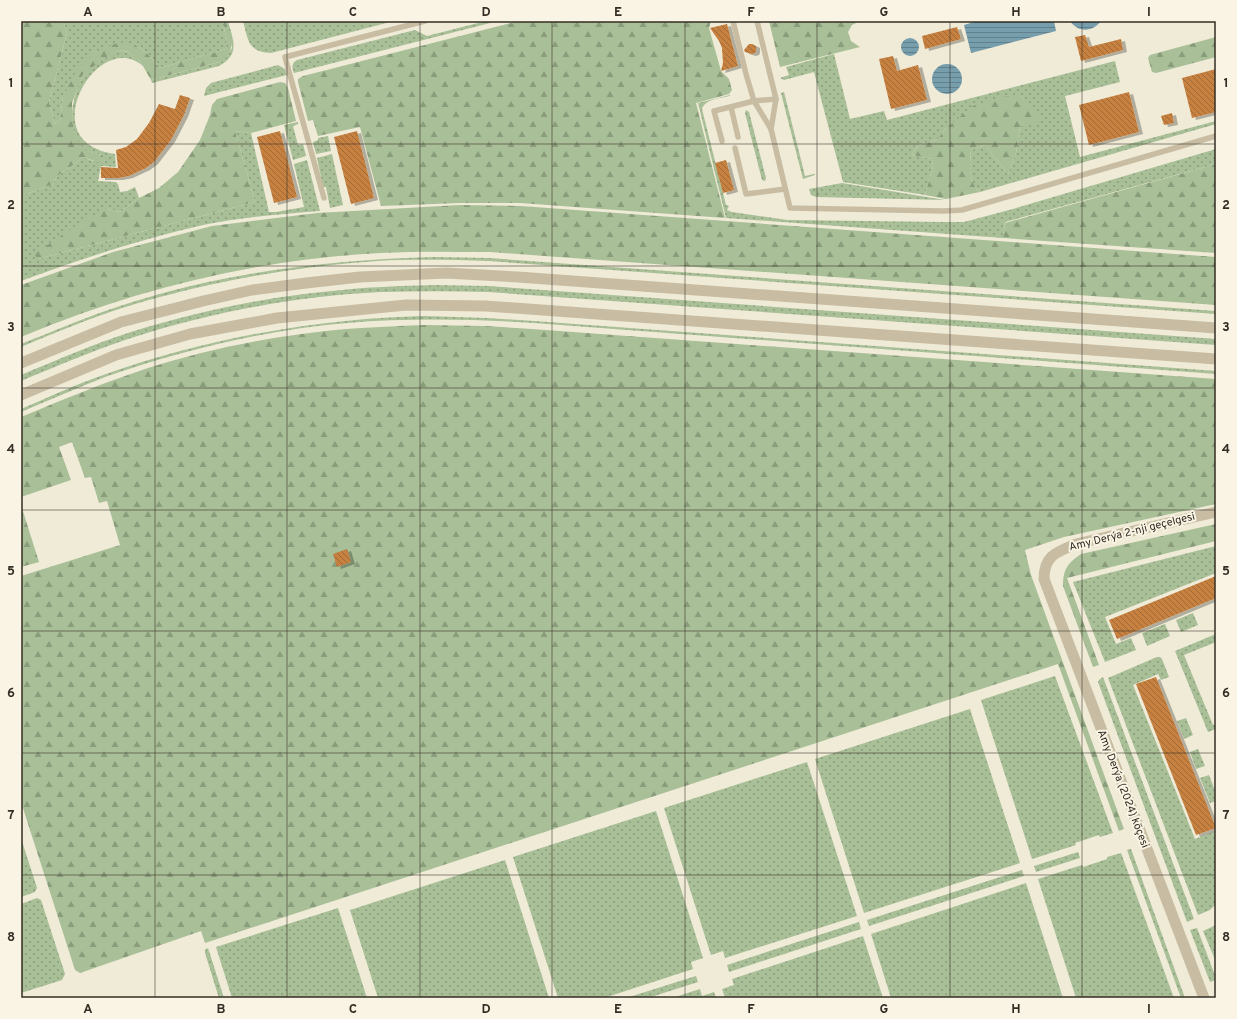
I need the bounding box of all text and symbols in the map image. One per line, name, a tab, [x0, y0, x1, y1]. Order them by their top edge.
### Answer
text: A	[83, 5, 93, 21]
text: B	[217, 5, 226, 21]
text: C	[349, 5, 357, 21]
text: D	[481, 5, 491, 21]
text: E	[614, 5, 622, 21]
text: F	[747, 5, 755, 21]
text: G	[880, 5, 889, 21]
text: H	[1011, 5, 1021, 21]
text: I	[1147, 5, 1151, 21]
text: 1	[8, 76, 14, 92]
text: 1	[1223, 76, 1229, 92]
text: 2	[7, 198, 15, 214]
text: 2	[1222, 198, 1230, 214]
text: 3	[7, 320, 15, 336]
text: 3	[1222, 320, 1230, 336]
text: 4	[7, 442, 15, 458]
text: 4	[1222, 442, 1230, 458]
street label: Amy Derýa 2-nji geçelgesi	[1068, 510, 1196, 554]
text: 5	[7, 564, 15, 580]
text: 5	[1222, 564, 1230, 580]
text: 6	[7, 686, 15, 702]
text: 6	[1222, 686, 1230, 702]
street label: Amy Derýa (2024) köçesi	[1094, 728, 1152, 850]
text: 7	[8, 808, 15, 824]
text: 7	[1223, 808, 1230, 824]
text: 8	[7, 930, 15, 946]
text: 8	[1222, 930, 1230, 946]
text: A	[83, 1002, 93, 1018]
text: B	[217, 1002, 226, 1018]
text: C	[349, 1002, 357, 1018]
text: D	[481, 1002, 491, 1018]
text: E	[614, 1002, 622, 1018]
text: F	[747, 1002, 755, 1018]
text: G	[880, 1002, 889, 1018]
text: H	[1011, 1002, 1021, 1018]
text: I	[1147, 1002, 1151, 1018]

